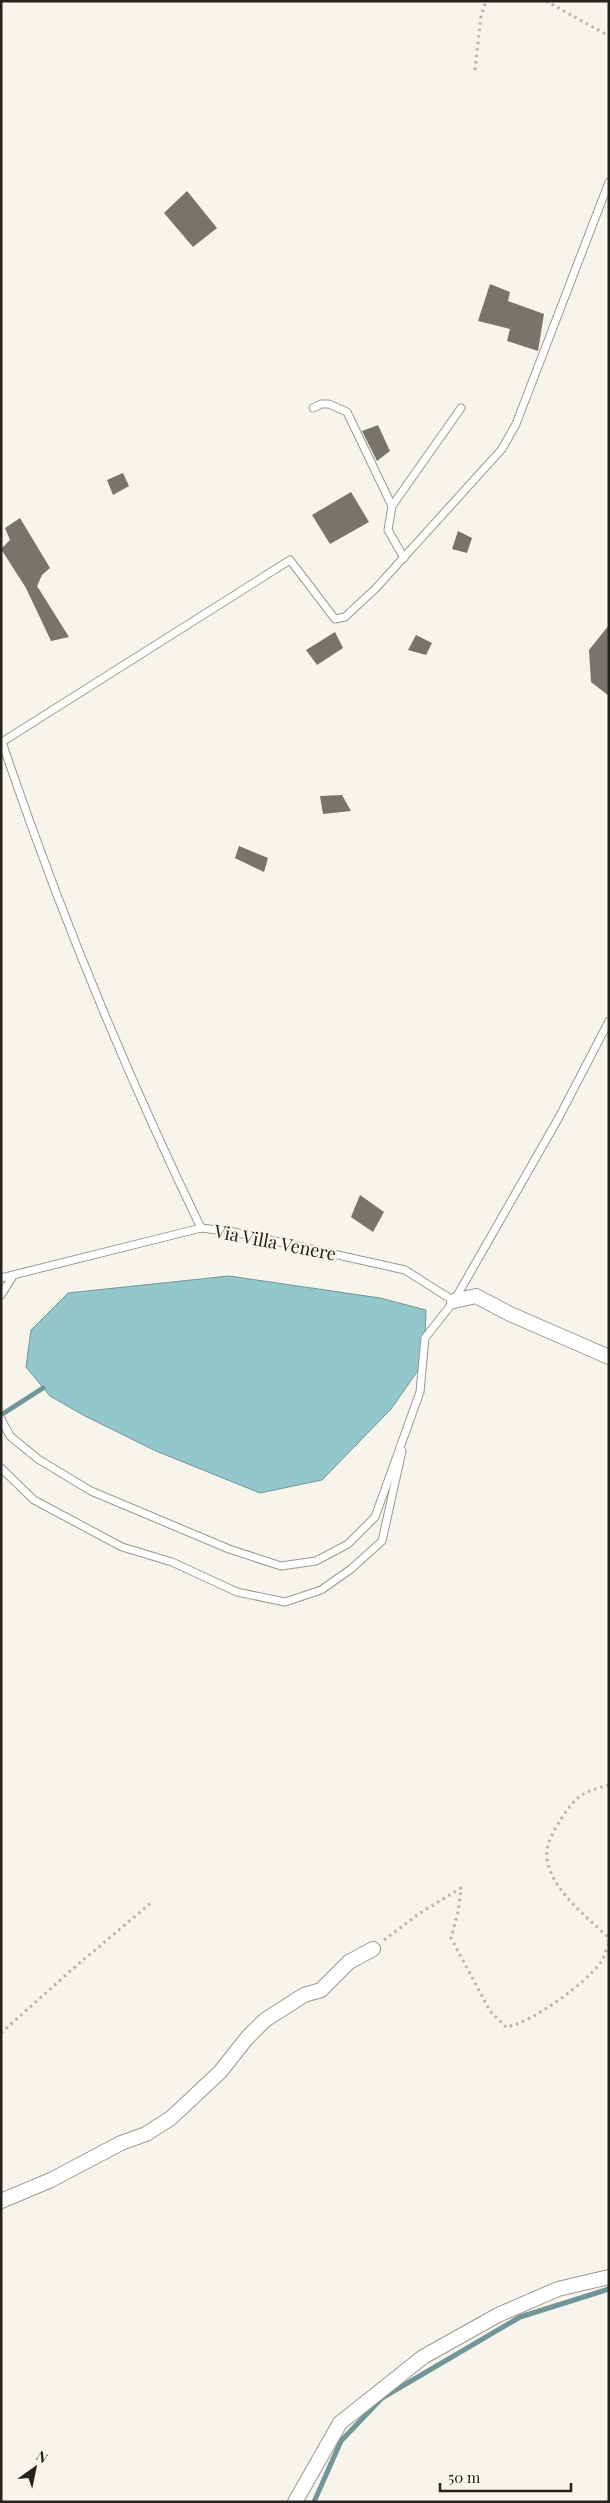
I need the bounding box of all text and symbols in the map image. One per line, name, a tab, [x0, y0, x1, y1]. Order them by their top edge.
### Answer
street label: Via Villa Venere	[211, 1218, 338, 1266]
north arrow	[10, 2443, 60, 2493]
text: N	[33, 2446, 52, 2467]
scale bar	[440, 2460, 571, 2492]
text: 50 m	[448, 2467, 481, 2487]

